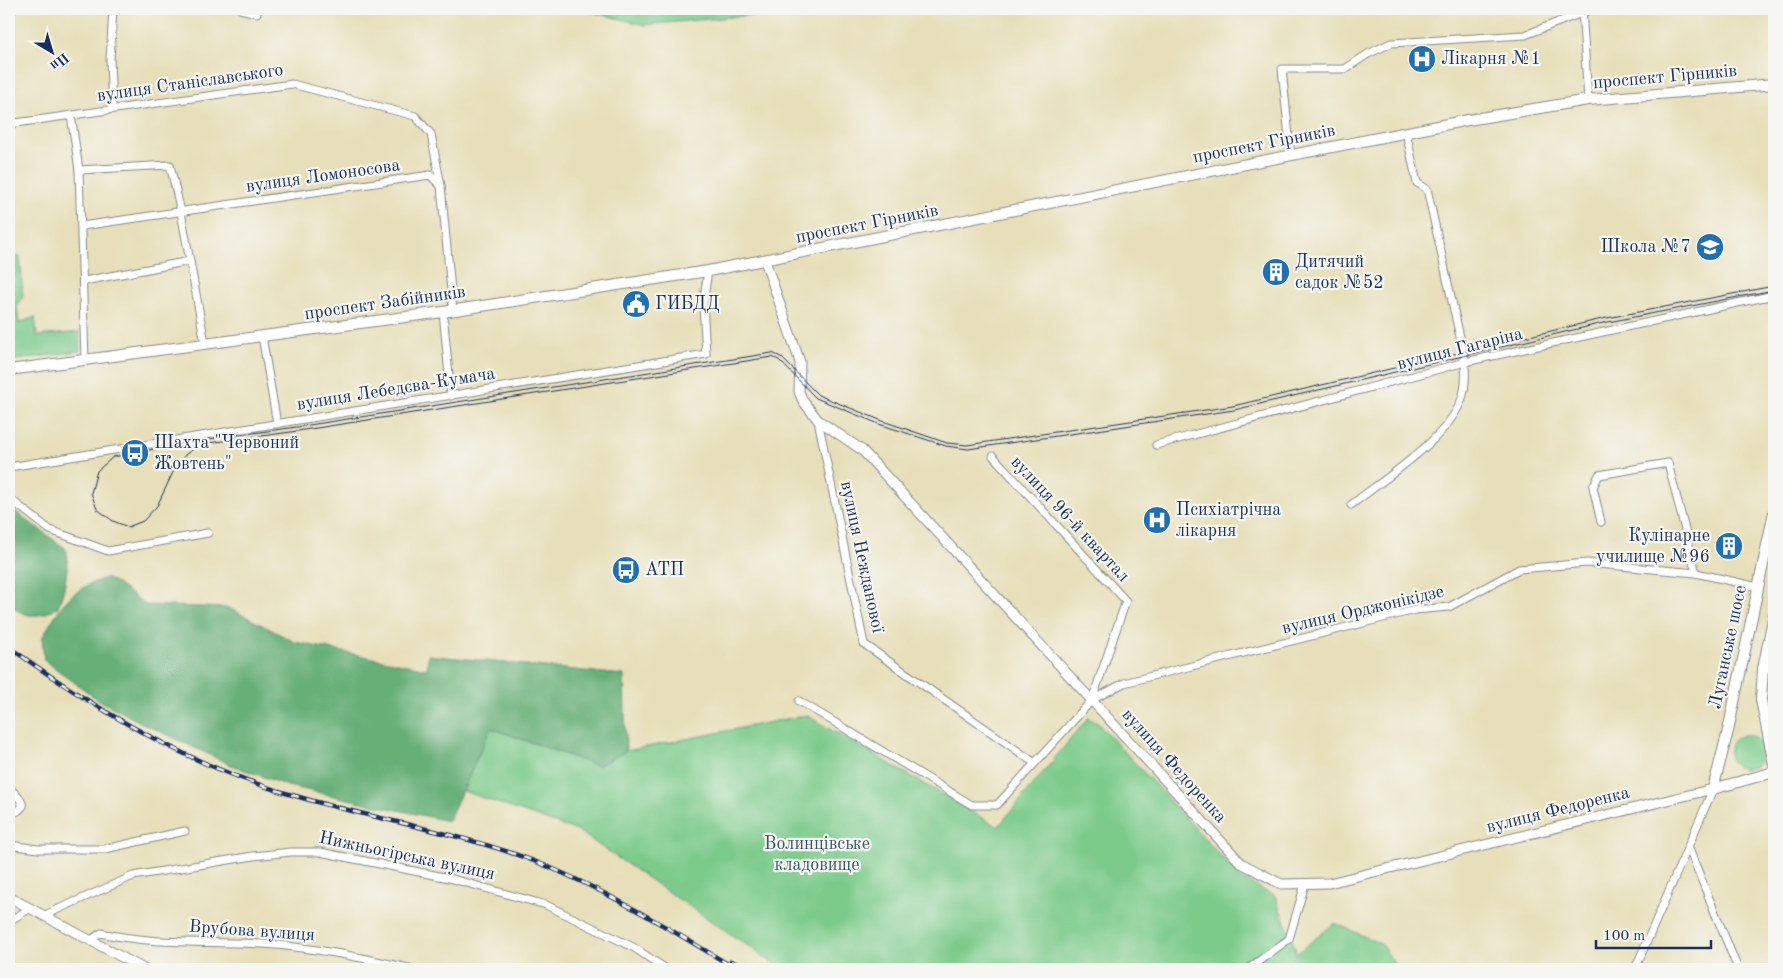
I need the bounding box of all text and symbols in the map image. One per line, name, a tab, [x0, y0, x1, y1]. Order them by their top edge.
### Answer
north arrow	[28, 28, 78, 78]
hospital icon: Лікарня №1	[1407, 44, 1437, 74]
text: Пн	[47, 50, 71, 73]
place label: Лікарня №1	[1441, 50, 1541, 68]
street label: вулиця Станіславського	[96, 61, 284, 105]
street label: проспект Гірників	[1592, 62, 1738, 92]
street label: проспект Гірників	[1191, 121, 1337, 167]
street label: вулиця Ломоносова	[245, 156, 401, 196]
street label: проспект Гірників	[794, 201, 940, 247]
school or university icon: Школа №7	[1695, 232, 1725, 262]
place label: Школа №7	[1601, 238, 1691, 256]
place label: Дитячий садок №52	[1295, 253, 1384, 292]
building icon: Дитячий садок №52	[1261, 257, 1291, 287]
street label: проспект Забійників	[303, 283, 467, 323]
public building icon: ГИБДД	[621, 289, 651, 319]
place label: ГИБДД	[655, 295, 720, 313]
street label: вулиця Гагаріна	[1395, 325, 1525, 373]
street label: вулиця Лебедєва-Кумача	[296, 364, 497, 414]
place label: Шахта "Червоний Жовтень"	[154, 434, 299, 473]
bus stop icon: Шахта "Червоний Жовтень"	[120, 438, 150, 468]
street label: вулиця 96-й квартал	[1007, 453, 1133, 585]
street label: вулиця Нежданової	[837, 479, 887, 635]
place label: Психіатрічна лікарня	[1176, 501, 1281, 540]
hospital icon: Психіатрічна лікарня	[1142, 505, 1172, 535]
place label: Кулінарне училище №96	[1596, 527, 1710, 566]
building icon: Кулінарне училище №96	[1714, 531, 1744, 561]
bus stop icon: АТП	[611, 555, 641, 585]
place label: АТП	[645, 561, 684, 579]
street label: вулиця Орджонікідзе	[1280, 583, 1446, 637]
street label: Луганське шосе	[1706, 584, 1750, 710]
street label: вулиця Федоренка	[1118, 705, 1230, 827]
street label: вулиця Федоренка	[1485, 783, 1631, 836]
street label: Нижньогірська вулиця	[317, 829, 497, 883]
park label: Волинцівське кладовище	[764, 835, 870, 874]
street label: Врубова вулиця	[188, 918, 316, 944]
scale bar	[1596, 918, 1710, 950]
text: 100 m	[1603, 929, 1645, 944]

